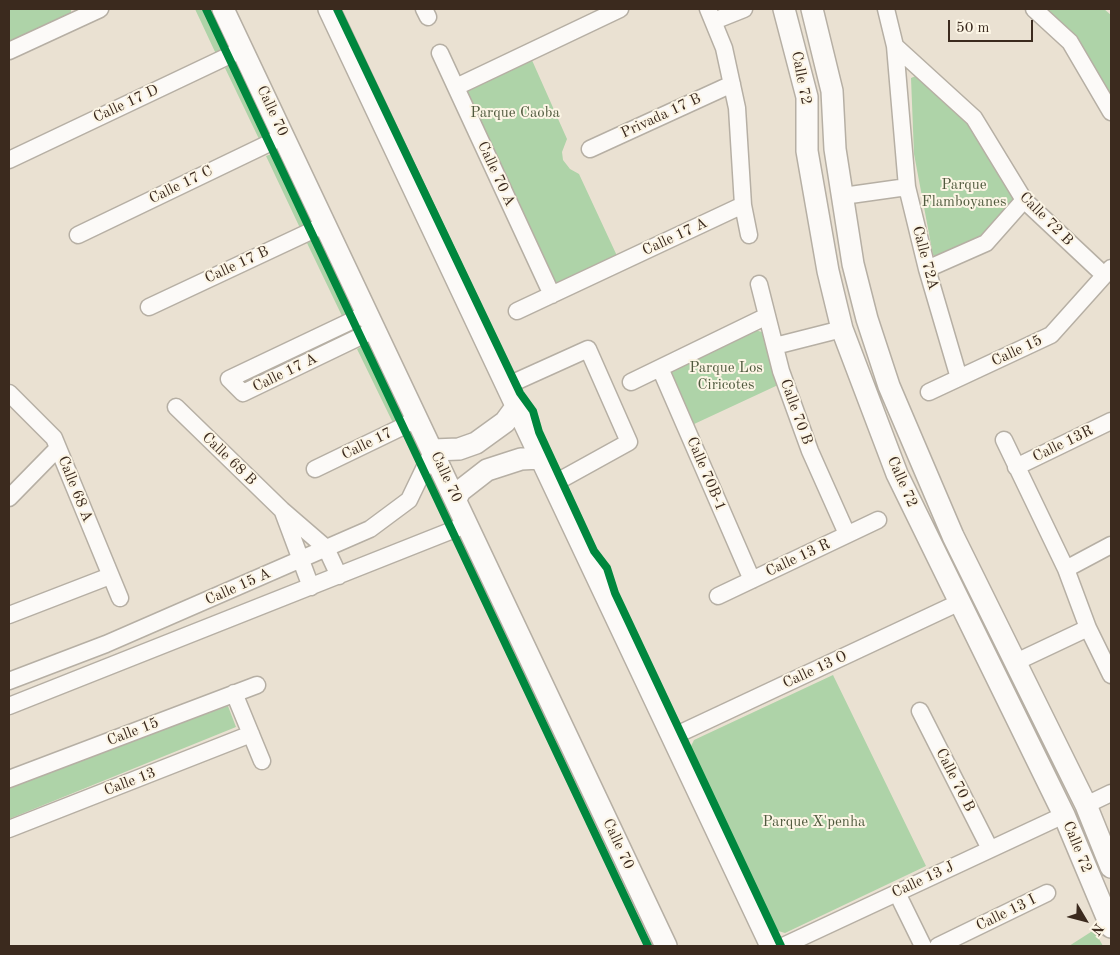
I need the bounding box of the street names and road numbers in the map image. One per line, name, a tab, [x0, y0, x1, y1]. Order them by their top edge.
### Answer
street label: Calle 72	[787, 50, 815, 106]
street label: Calle 17 D	[90, 81, 162, 127]
street label: Calle 70	[252, 83, 292, 139]
street label: Privada 17 B	[618, 90, 704, 142]
street label: Calle 70 A	[473, 139, 519, 209]
street label: Calle 17 C	[146, 162, 216, 208]
street label: Calle 72 B	[1015, 188, 1077, 250]
street label: Calle 17 A	[640, 214, 710, 260]
street label: Calle 72A	[908, 224, 942, 292]
street label: Calle 17 B	[202, 242, 272, 288]
street label: Calle 15	[989, 331, 1045, 371]
street label: Calle 17 A	[250, 350, 320, 396]
street label: Calle 70 B	[776, 377, 816, 447]
street label: Calle 13R	[1030, 422, 1096, 466]
street label: Calle 17	[339, 424, 395, 464]
street label: Calle 68 B	[198, 429, 260, 489]
street label: Calle 70B-1	[682, 434, 730, 514]
street label: Calle 70	[426, 449, 466, 505]
street label: Calle 68 A	[54, 453, 96, 525]
street label: Calle 72	[883, 454, 921, 510]
street label: Calle 13 R	[763, 535, 833, 581]
street label: Calle 15 A	[202, 565, 274, 609]
street label: Calle 13 O	[780, 647, 850, 693]
street label: Calle 15	[105, 714, 161, 750]
street label: Calle 70 B	[931, 745, 979, 815]
street label: Calle 13	[102, 764, 158, 800]
street label: Calle 70	[598, 816, 638, 872]
street label: Calle 72	[1059, 819, 1095, 875]
street label: Calle 13 J	[889, 858, 957, 902]
street label: Calle 13 I	[973, 891, 1039, 935]

